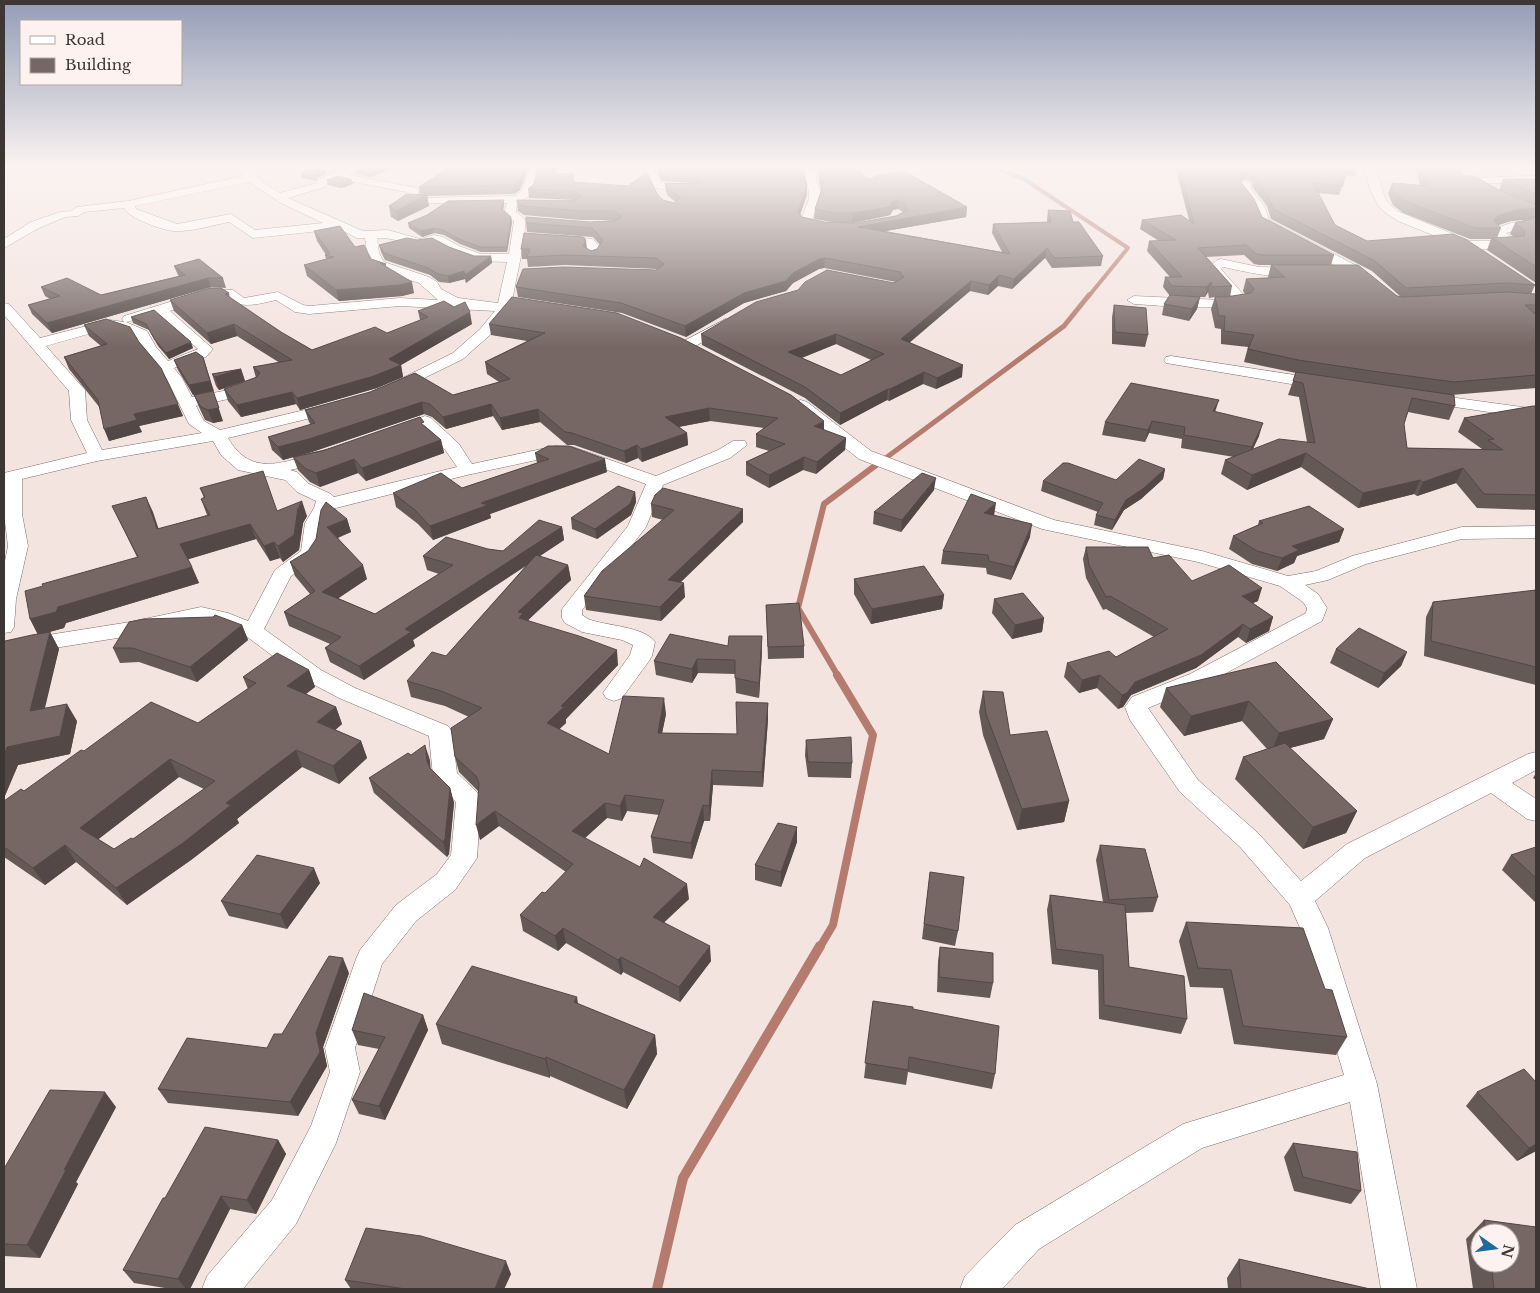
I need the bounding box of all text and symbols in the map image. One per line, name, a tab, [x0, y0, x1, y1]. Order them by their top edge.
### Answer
legend	[20, 20, 182, 85]
text: Road	[65, 30, 105, 49]
text: Building	[65, 55, 132, 74]
north arrow	[1470, 1223, 1520, 1273]
text: N	[1497, 1243, 1518, 1260]

